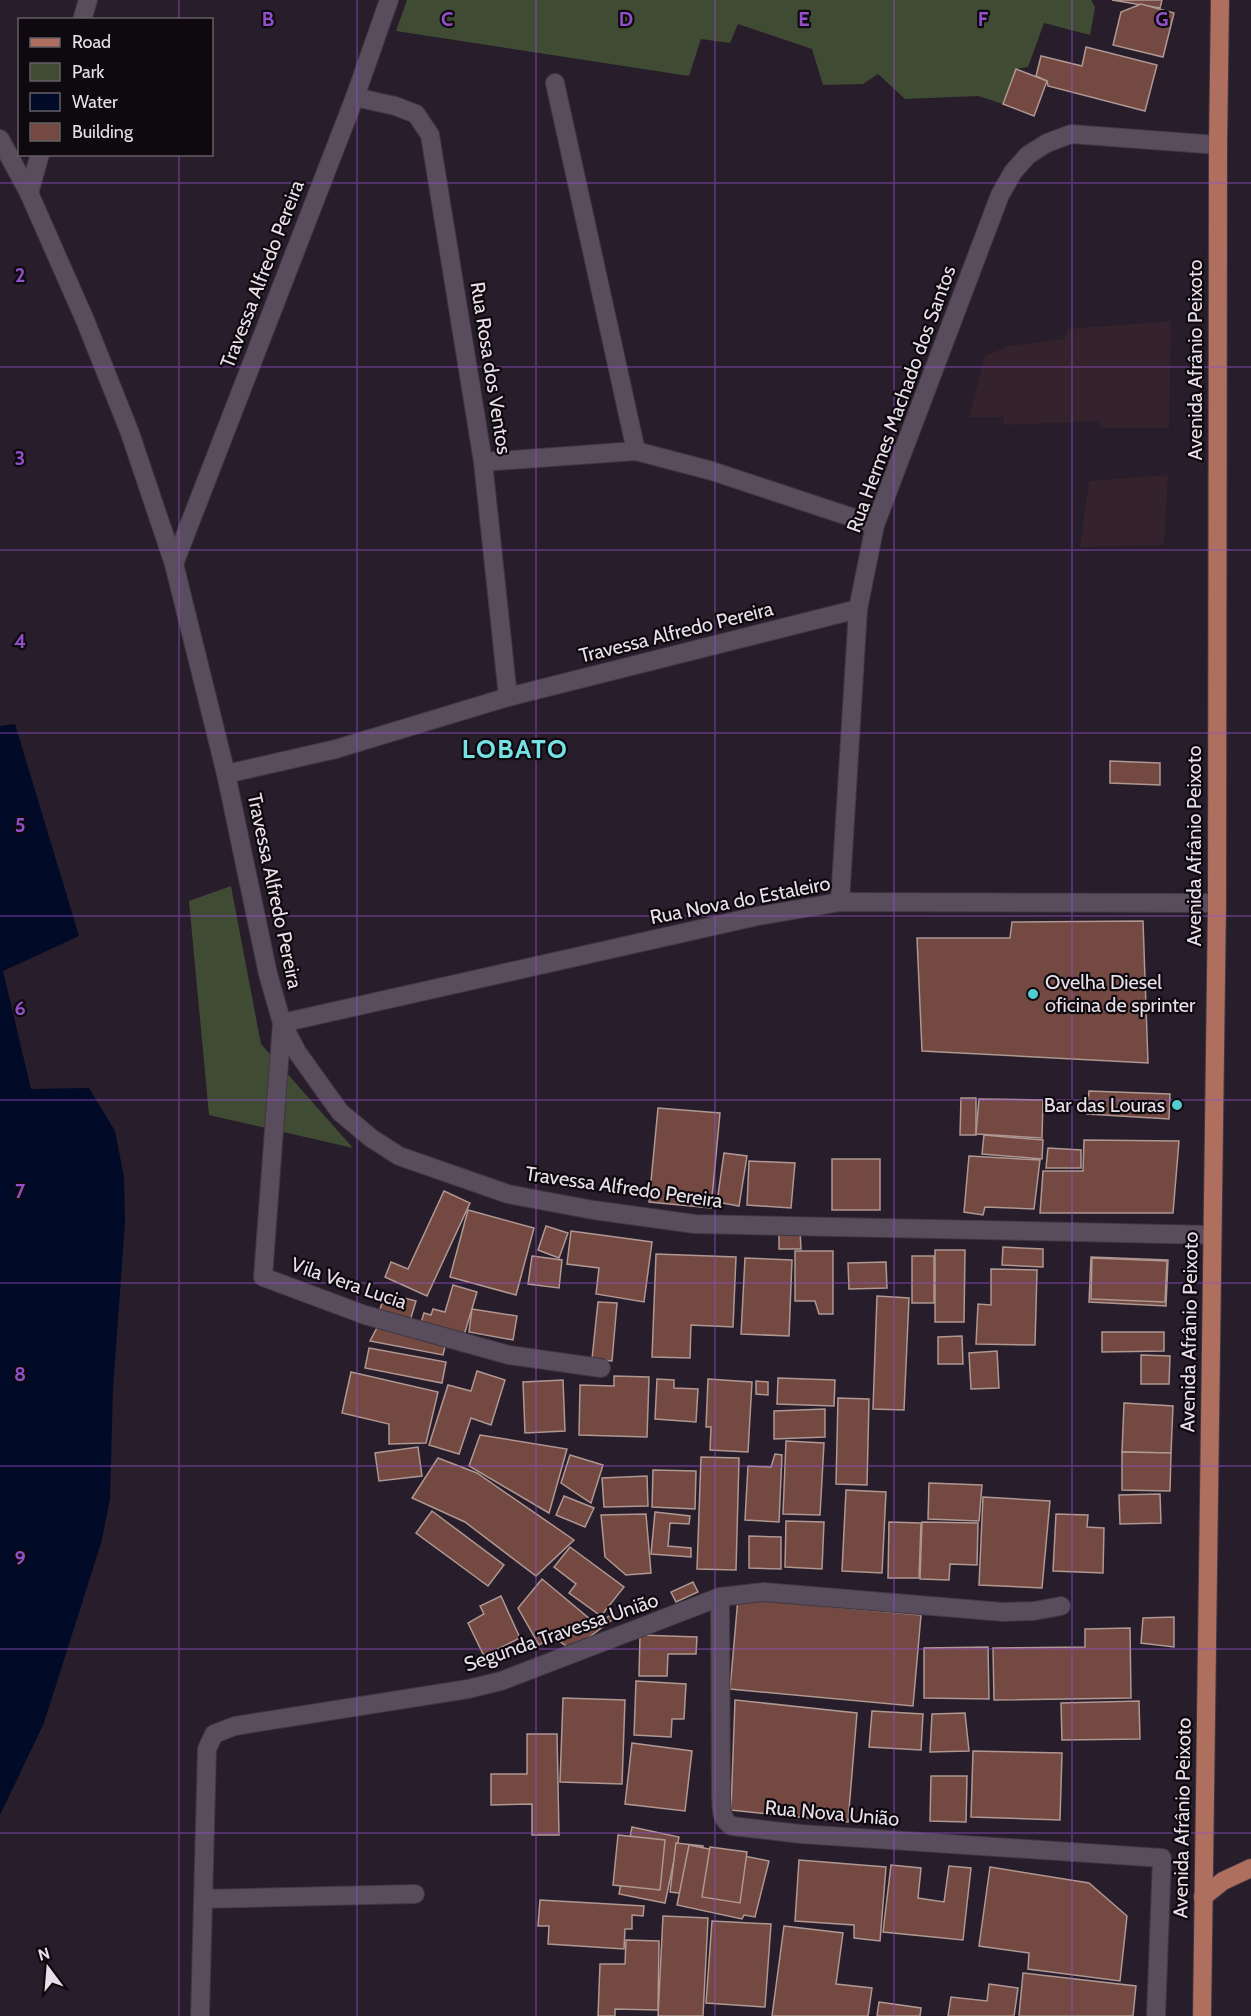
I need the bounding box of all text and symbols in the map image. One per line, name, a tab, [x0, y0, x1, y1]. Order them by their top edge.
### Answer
text: B	[262, 7, 274, 31]
text: C	[441, 7, 453, 31]
text: D	[619, 7, 633, 31]
text: E	[798, 7, 810, 31]
text: F	[978, 7, 989, 31]
text: G	[1155, 7, 1169, 31]
legend	[18, 18, 213, 156]
text: Road	[72, 31, 111, 53]
text: Park	[72, 61, 105, 83]
text: Water	[72, 91, 118, 113]
text: Building	[72, 121, 134, 143]
street label: Travessa Alfredo Pereira	[215, 176, 309, 371]
street label: Avenida Afrânio Peixoto	[1183, 260, 1207, 460]
street label: Rua Hermes Machado dos Santos	[841, 262, 961, 536]
text: 2	[15, 263, 25, 287]
street label: Rua Rosa dos Ventos	[465, 280, 517, 456]
text: 3	[15, 446, 25, 470]
street label: Travessa Alfredo Pereira	[577, 596, 776, 668]
text: 4	[14, 629, 26, 653]
district label: LOBATO	[462, 733, 568, 765]
street label: Avenida Afrânio Peixoto	[1182, 746, 1206, 946]
street label: Travessa Alfredo Pereira	[243, 791, 308, 991]
text: 5	[15, 813, 25, 837]
street label: Rua Nova do Estaleiro	[648, 871, 832, 929]
place label: Ovelha Diesel oficina de sprinter	[1045, 970, 1196, 1017]
marker: Ovelha Diesel oficina de sprinter	[1026, 987, 1040, 1001]
text: 6	[14, 996, 26, 1020]
place label: Bar das Louras	[1044, 1093, 1165, 1117]
marker: Bar das Louras	[1170, 1098, 1184, 1112]
street label: Travessa Alfredo Pereira	[524, 1161, 725, 1213]
text: 7	[15, 1179, 26, 1203]
street label: Avenida Afrânio Peixoto	[1175, 1231, 1203, 1433]
street label: Vila Vera Lucia	[288, 1252, 410, 1314]
text: 8	[14, 1362, 26, 1386]
text: 9	[14, 1546, 26, 1570]
street label: Segunda Travessa União	[461, 1587, 661, 1677]
street label: Avenida Afrânio Peixoto	[1168, 1717, 1196, 1919]
street label: Rua Nova União	[764, 1795, 900, 1831]
north arrow	[18, 1938, 78, 1998]
text: N	[36, 1943, 52, 1965]

